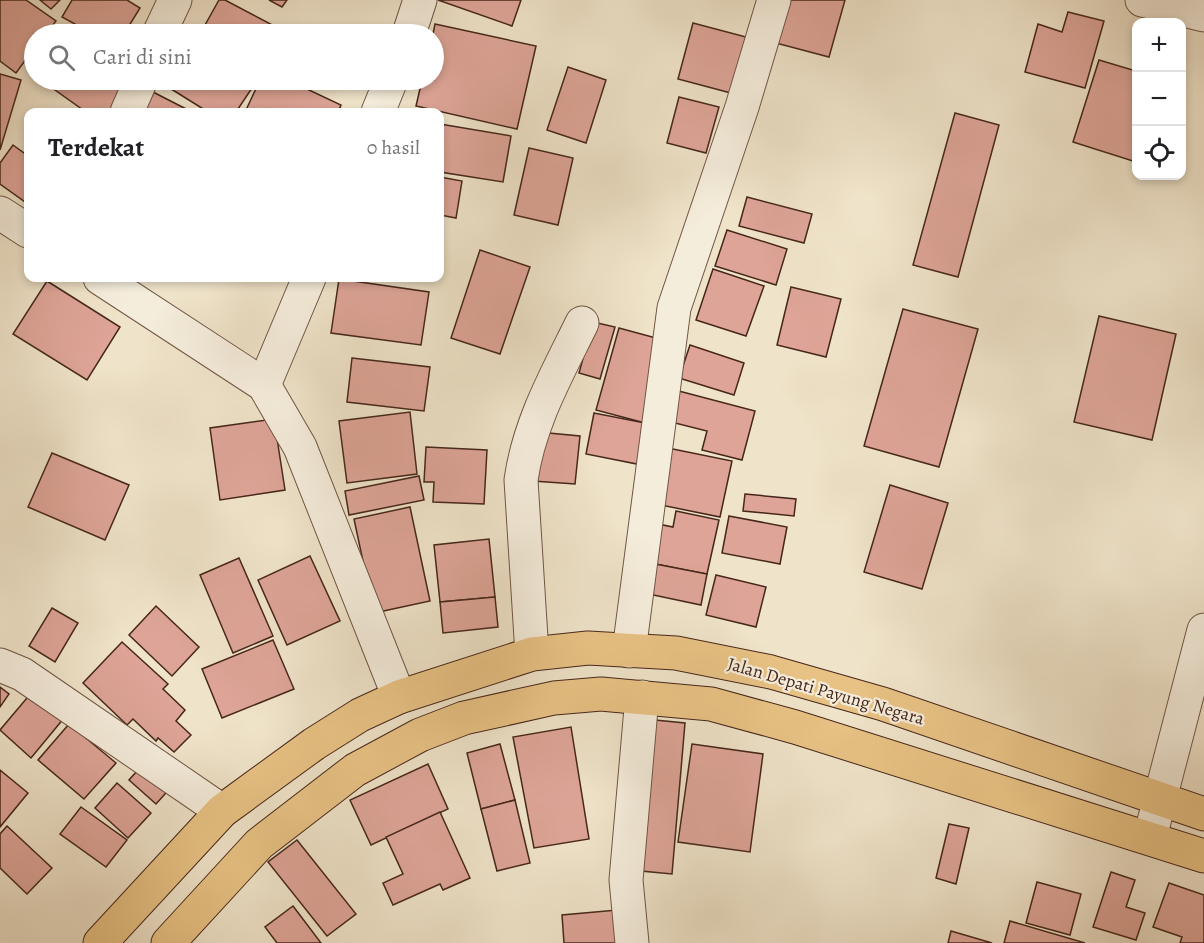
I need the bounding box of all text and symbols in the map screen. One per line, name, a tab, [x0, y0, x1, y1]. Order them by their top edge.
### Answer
map controls	[1132, 18, 1186, 180]
button: +	[1132, 18, 1186, 72]
search box	[24, 24, 444, 90]
icon: search	[45, 41, 78, 74]
text: Cari di sini	[93, 42, 192, 72]
button: −	[1132, 72, 1186, 126]
button: locate	[1132, 126, 1186, 180]
text: Terdekat	[48, 130, 144, 165]
text: 0 hasil	[367, 134, 420, 161]
street label: Jalan Depati Payung Negara	[725, 651, 928, 731]

